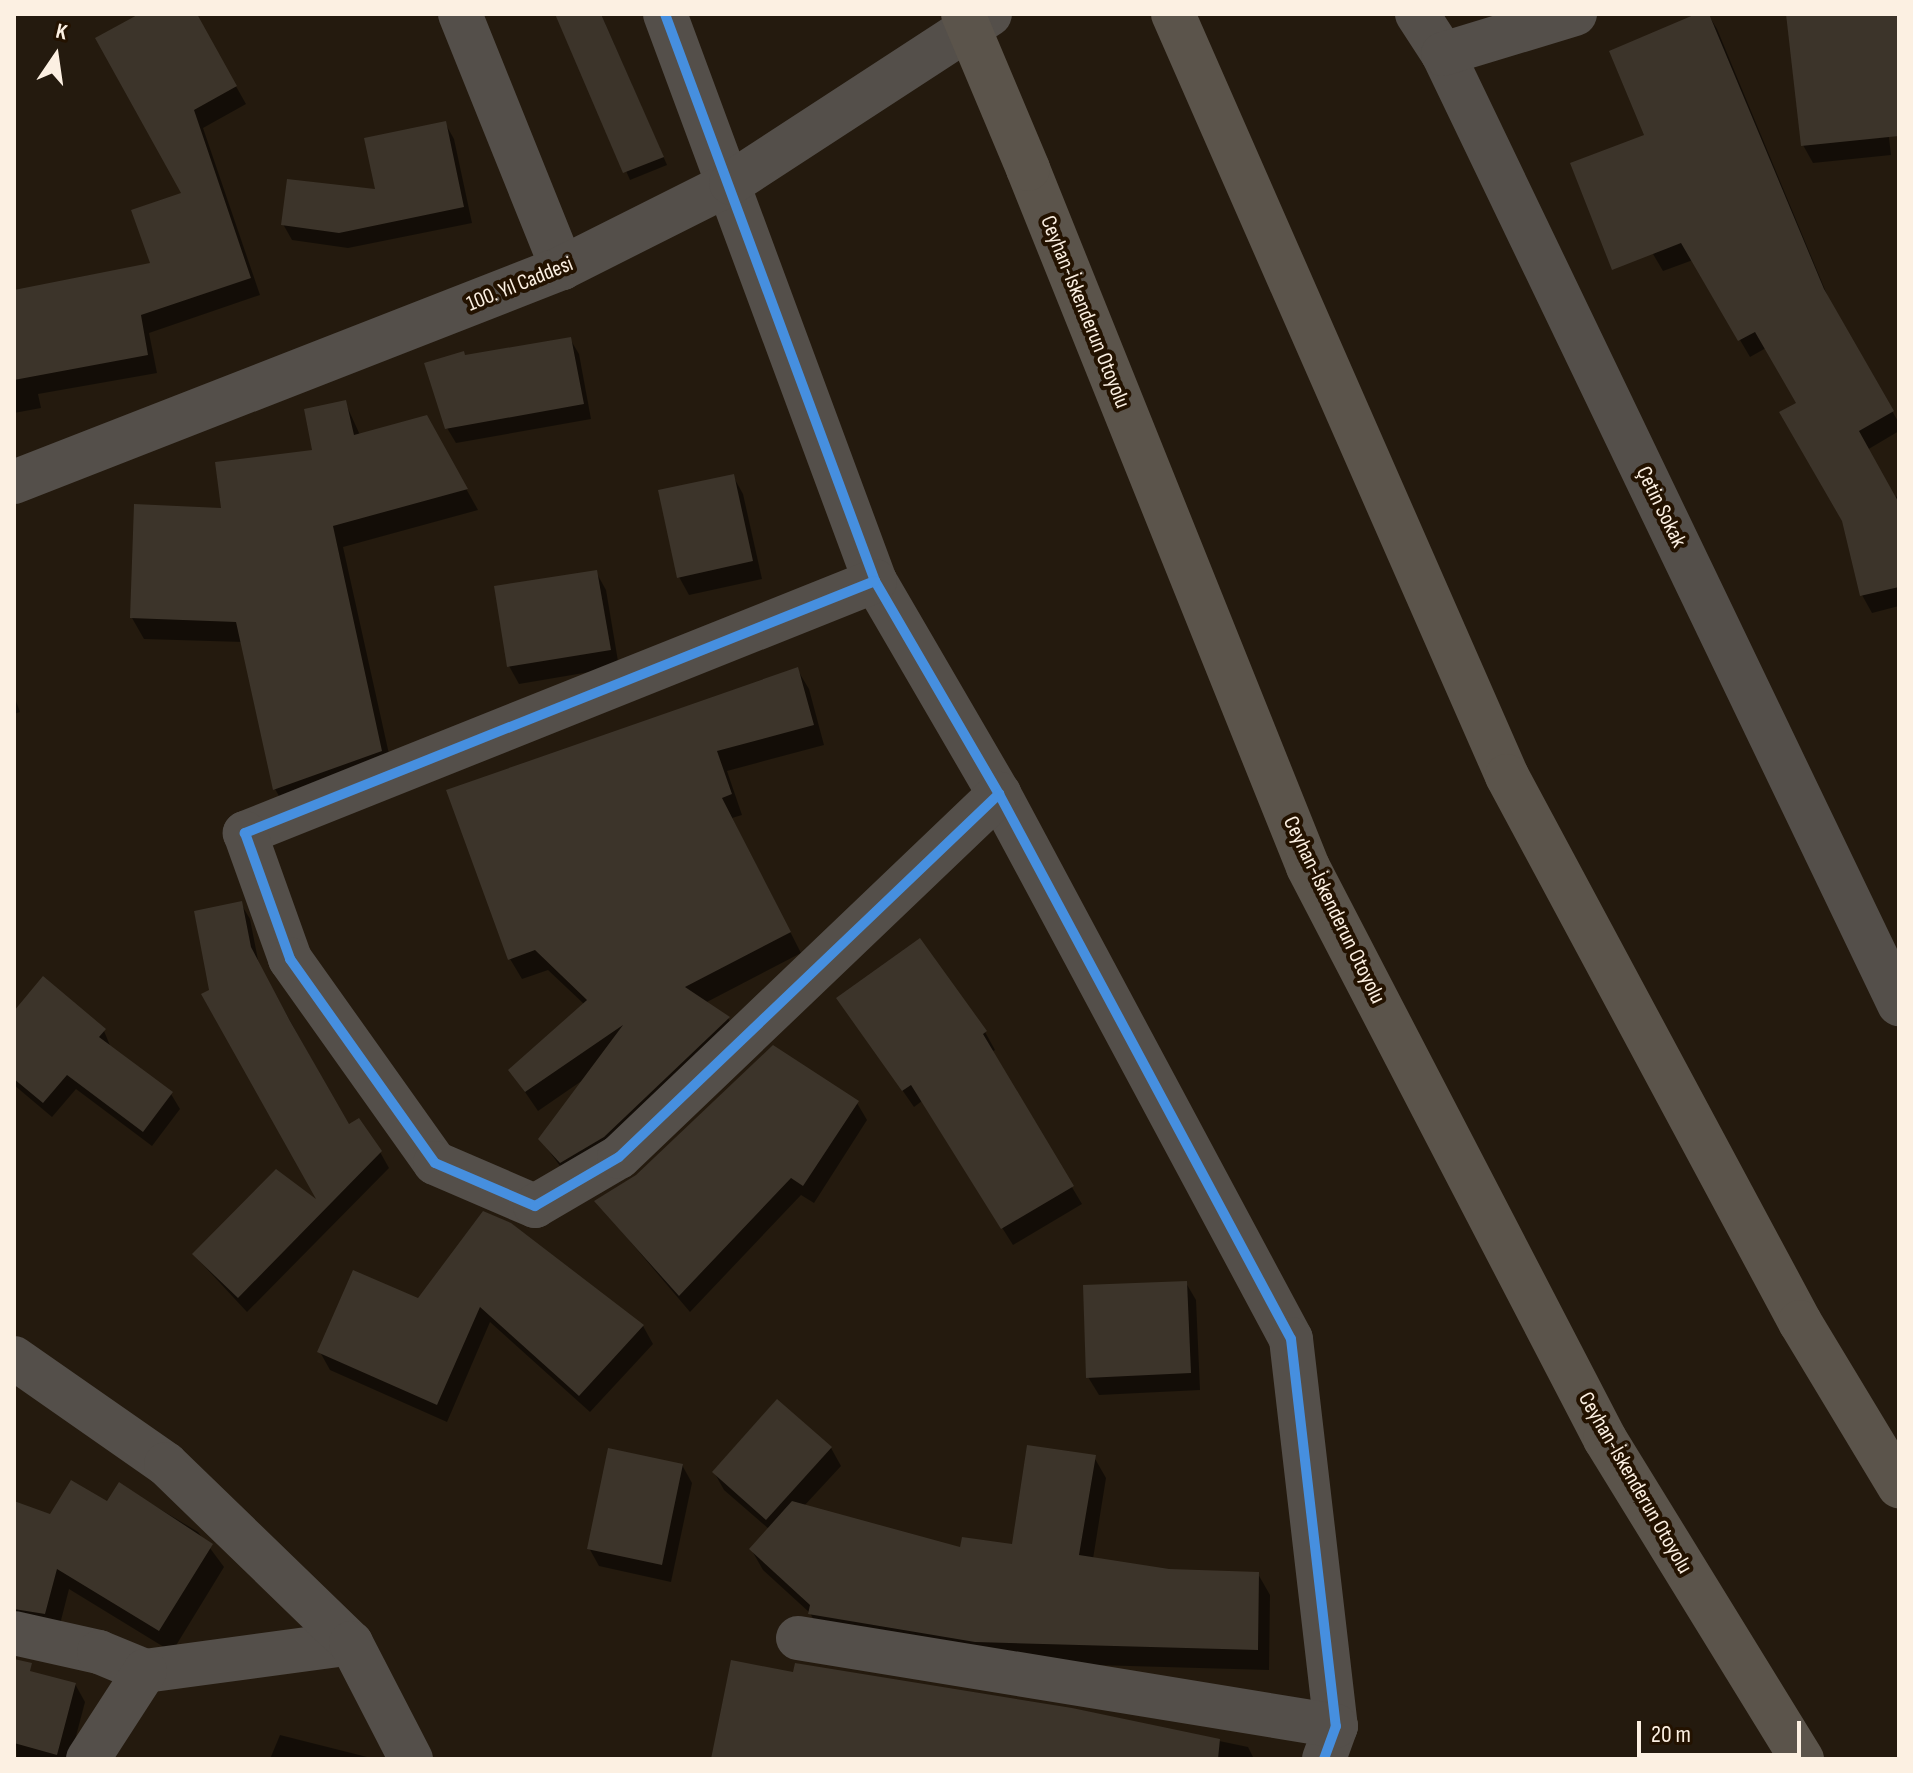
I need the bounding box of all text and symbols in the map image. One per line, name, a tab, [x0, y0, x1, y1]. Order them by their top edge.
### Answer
north arrow	[16, 16, 96, 96]
text: K	[53, 18, 70, 47]
street label: Ceyhan-İskenderun Otoyolu	[1034, 212, 1136, 412]
street label: 100. Yıl Caddesi	[463, 251, 577, 317]
street label: Çetin Sokak	[1630, 462, 1692, 552]
street label: Ceyhan-İskenderun Otoyolu	[1277, 812, 1391, 1008]
street label: Ceyhan-İskenderun Otoyolu	[1572, 1388, 1698, 1578]
scale bar	[1641, 1705, 1805, 1755]
text: 20 m	[1651, 1720, 1691, 1749]

